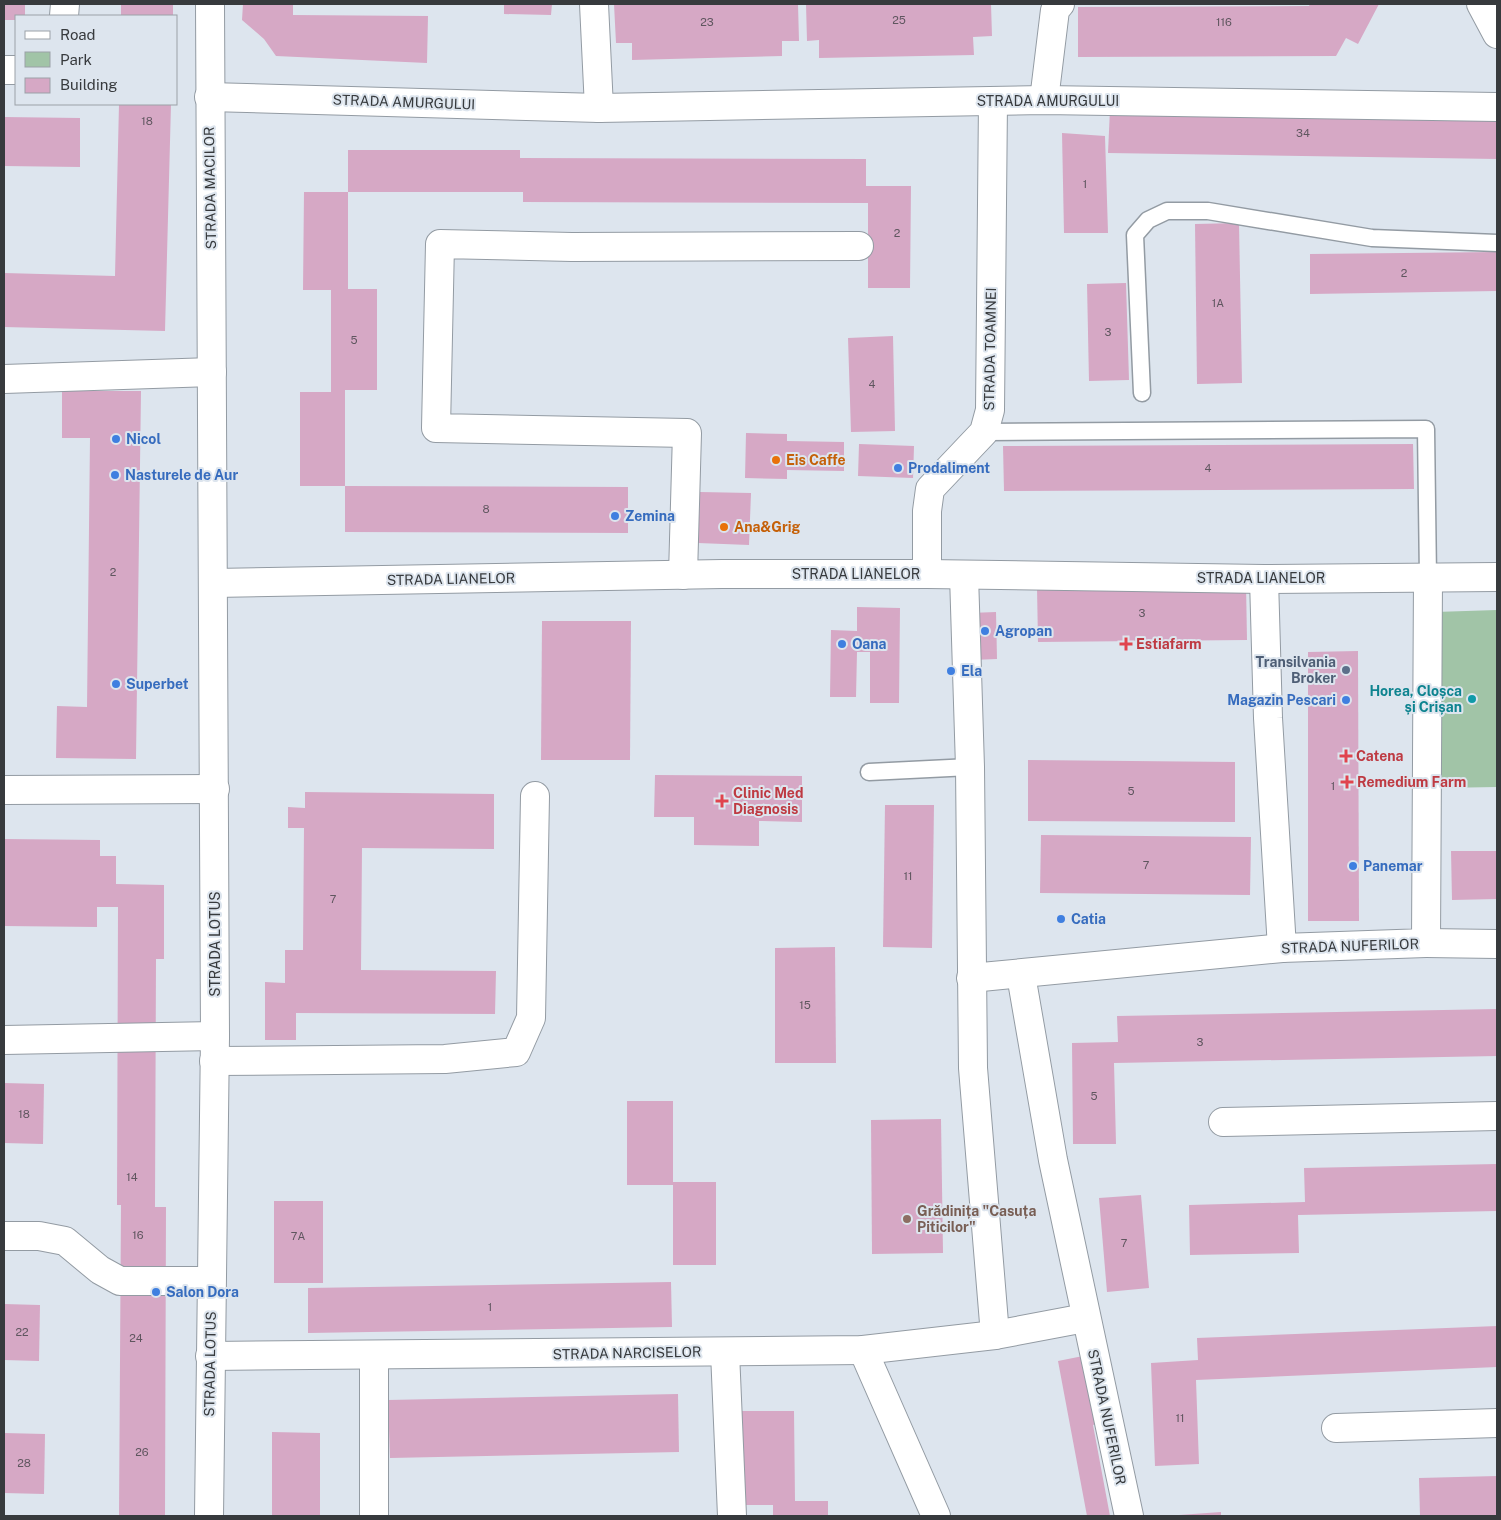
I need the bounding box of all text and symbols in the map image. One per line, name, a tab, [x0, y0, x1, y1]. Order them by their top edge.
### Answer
house number: 25	[892, 14, 906, 26]
legend	[15, 15, 178, 105]
house number: 23	[700, 16, 714, 28]
house number: 116	[1216, 16, 1232, 28]
text: Road	[60, 26, 96, 43]
text: Park	[60, 51, 92, 68]
text: Building	[60, 76, 118, 93]
street label: STRADA AMURGULUI	[332, 92, 476, 112]
street label: STRADA AMURGULUI	[977, 93, 1119, 109]
house number: 18	[141, 115, 153, 127]
street label: STRADA MACILOR	[201, 127, 219, 249]
house number: 34	[1296, 127, 1310, 139]
house number: 1	[1083, 178, 1087, 190]
house number: 2	[894, 227, 901, 239]
house number: 2	[1401, 267, 1408, 279]
street label: STRADA TOAMNEI	[981, 287, 999, 411]
house number: 1A	[1212, 297, 1224, 309]
house number: 3	[1105, 326, 1112, 338]
house number: 5	[350, 334, 358, 346]
house number: 4	[869, 378, 876, 390]
place label: Nicol	[126, 431, 161, 447]
marker: Nicol	[110, 433, 122, 445]
place label: Eis Caffe	[786, 452, 846, 468]
marker: Eis Caffe	[770, 454, 782, 466]
place label: Prodaliment	[908, 460, 990, 476]
marker: Prodaliment	[892, 462, 904, 474]
house number: 4	[1205, 462, 1212, 474]
place label: Nasturele de Aur	[125, 467, 238, 483]
marker: Nasturele de Aur	[109, 469, 121, 481]
house number: 8	[482, 503, 490, 515]
place label: Zemina	[625, 508, 675, 524]
marker: Zemina	[609, 510, 621, 522]
place label: Ana&Grig	[734, 519, 800, 535]
marker: Ana&Grig	[718, 521, 730, 533]
house number: 2	[110, 566, 117, 578]
street label: STRADA LIANELOR	[792, 566, 920, 582]
street label: STRADA LIANELOR	[387, 570, 515, 588]
street label: STRADA LIANELOR	[1197, 570, 1325, 586]
house number: 3	[1139, 607, 1146, 619]
place label: Agropan	[995, 623, 1052, 639]
marker: Agropan	[979, 625, 991, 637]
place label: Oana	[852, 636, 887, 652]
place label: Estiafarm	[1136, 636, 1202, 652]
marker: Oana	[836, 638, 848, 650]
marker: Estiafarm	[1120, 638, 1132, 650]
place label: Transilvania Broker	[1255, 654, 1336, 686]
place label: Ela	[961, 663, 982, 679]
marker: Transilvania Broker	[1340, 664, 1352, 676]
marker: Ela	[945, 665, 957, 677]
place label: Superbet	[126, 676, 189, 692]
marker: Superbet	[110, 678, 122, 690]
place label: Horea, Cloșca și Crișan	[1369, 683, 1462, 715]
place label: Magazin Pescari	[1227, 692, 1336, 708]
marker: Horea, Cloșca și Crișan	[1466, 693, 1478, 705]
marker: Magazin Pescari	[1340, 694, 1352, 706]
place label: Catena	[1356, 748, 1403, 764]
marker: Catena	[1340, 750, 1352, 762]
place label: Remedium Farm	[1357, 774, 1466, 790]
marker: Remedium Farm	[1341, 776, 1353, 788]
house number: 1	[1331, 780, 1335, 792]
place label: Clinic Med Diagnosis	[733, 785, 803, 817]
house number: 5	[1127, 785, 1135, 797]
marker: Clinic Med Diagnosis	[715, 794, 729, 808]
place label: Panemar	[1363, 858, 1423, 874]
house number: 7	[1143, 859, 1150, 871]
marker: Panemar	[1347, 860, 1359, 872]
house number: 11	[904, 870, 912, 882]
street label: STRADA LOTUS	[207, 891, 223, 997]
house number: 7	[330, 893, 337, 905]
place label: Catia	[1071, 911, 1106, 927]
marker: Catia	[1055, 913, 1067, 925]
street label: STRADA NUFERILOR	[1281, 936, 1419, 956]
house number: 15	[799, 999, 811, 1011]
house number: 3	[1197, 1036, 1204, 1048]
house number: 5	[1090, 1090, 1098, 1102]
house number: 18	[18, 1108, 30, 1120]
house number: 14	[126, 1171, 138, 1183]
place label: Grădinița "Casuța Piticilor"	[917, 1203, 1036, 1235]
marker: Grădinița "Casuța Piticilor"	[901, 1213, 913, 1225]
house number: 16	[132, 1229, 144, 1241]
house number: 7A	[291, 1230, 305, 1242]
house number: 7	[1121, 1237, 1128, 1249]
place label: Salon Dora	[166, 1284, 239, 1300]
marker: Salon Dora	[150, 1286, 162, 1298]
house number: 1	[488, 1301, 492, 1313]
street label: STRADA LOTUS	[201, 1311, 219, 1417]
house number: 22	[15, 1326, 29, 1338]
house number: 24	[129, 1332, 143, 1344]
street label: STRADA NARCISELOR	[553, 1344, 701, 1362]
street label: STRADA NUFERILOR	[1085, 1348, 1129, 1486]
house number: 11	[1176, 1412, 1184, 1424]
house number: 26	[135, 1446, 149, 1458]
house number: 28	[17, 1457, 31, 1469]

